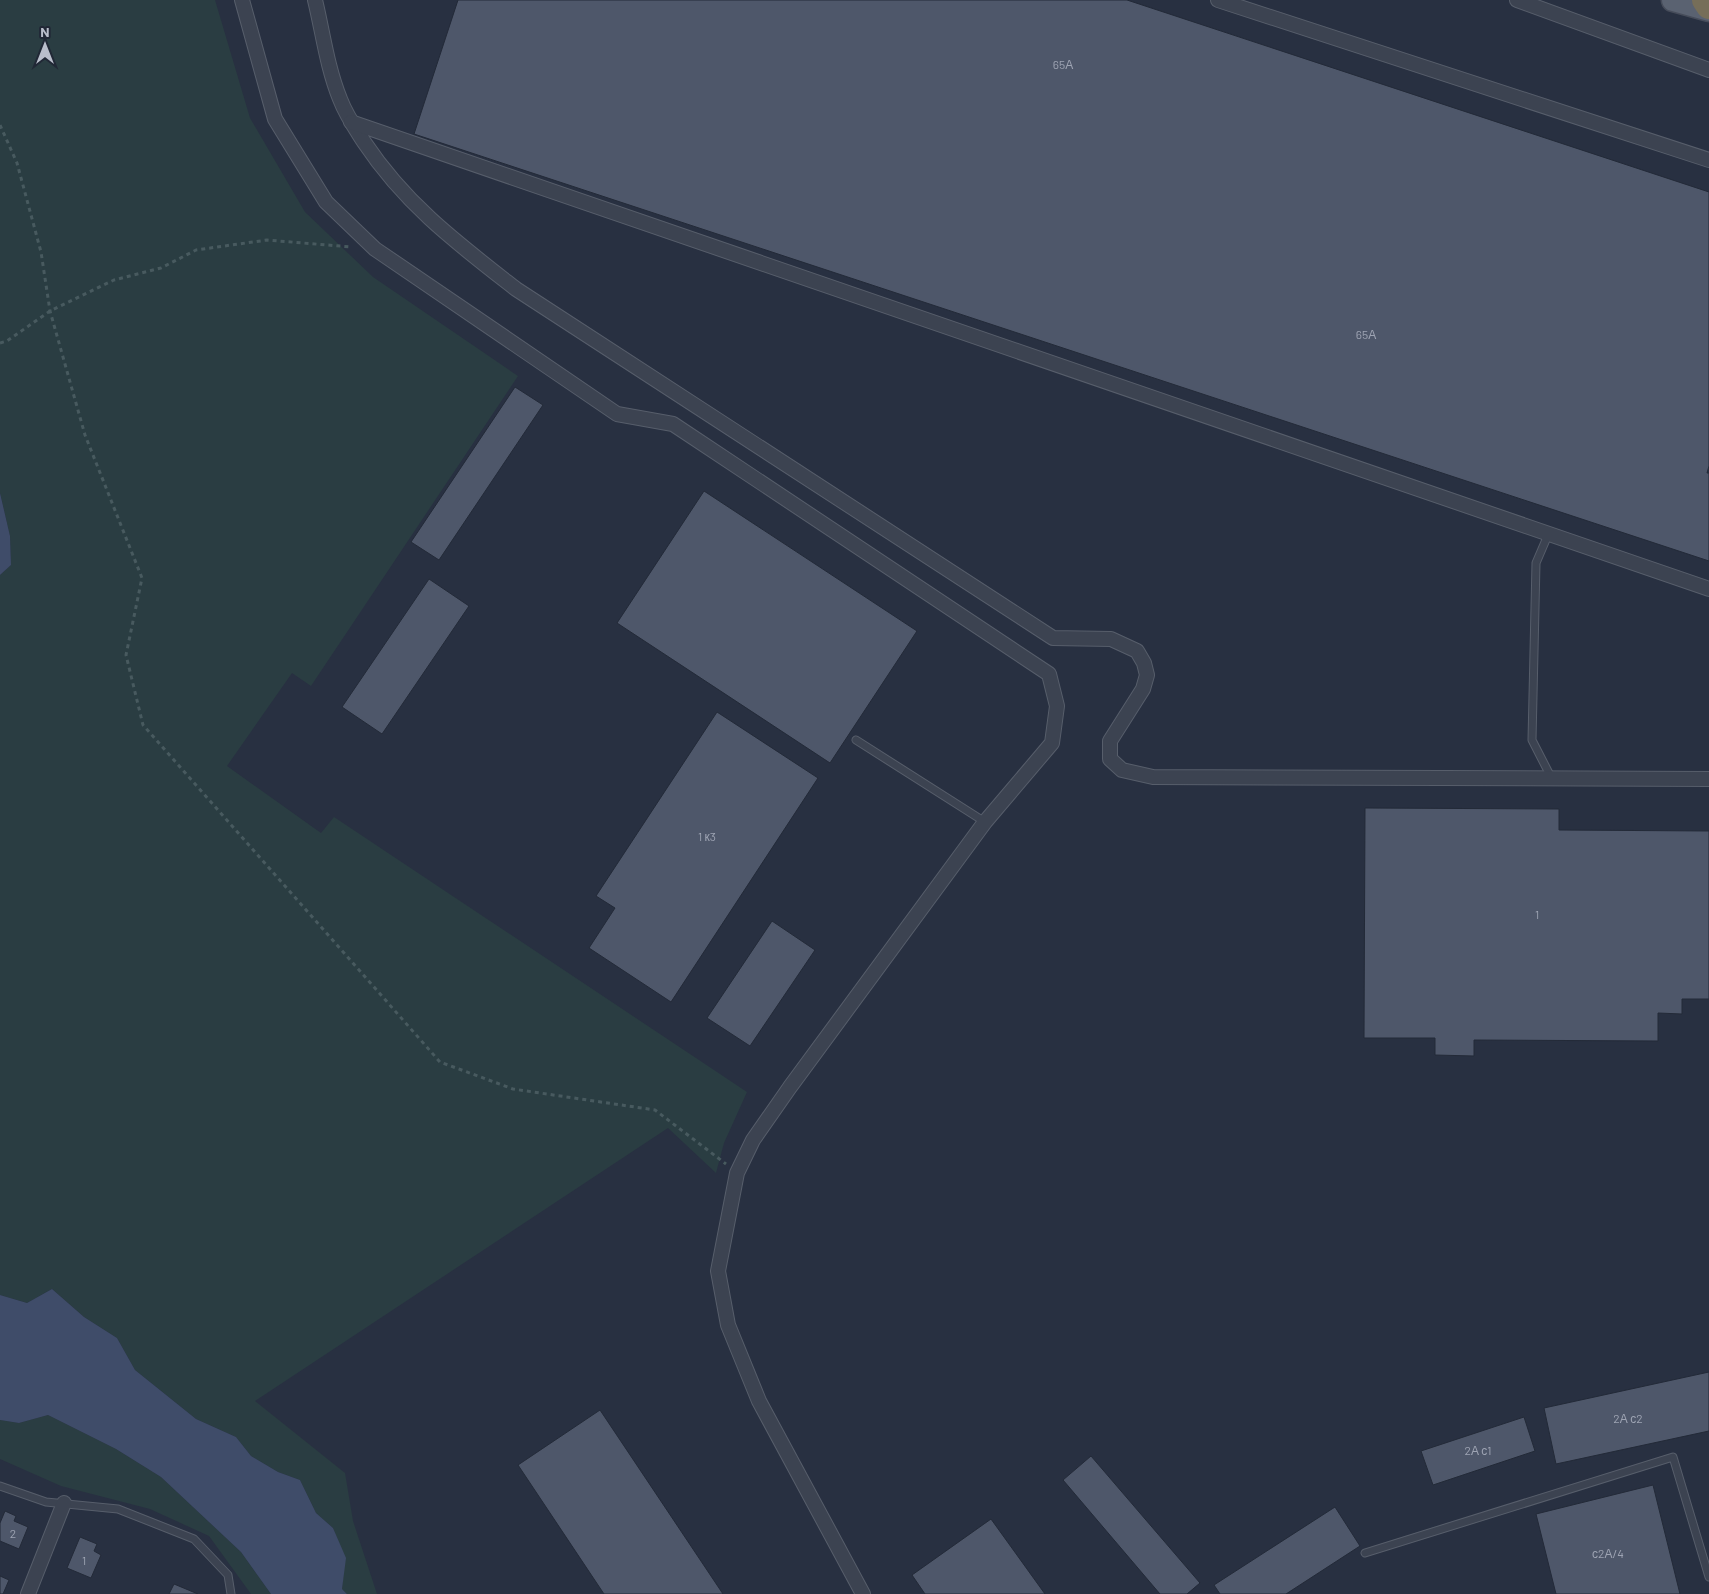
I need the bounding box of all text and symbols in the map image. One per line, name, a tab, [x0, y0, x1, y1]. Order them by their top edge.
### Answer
north arrow	[20, 20, 70, 70]
text: N	[40, 23, 50, 40]
house number: 65А	[1053, 57, 1073, 71]
house number: 65А	[1356, 327, 1376, 341]
house number: 1 к3	[698, 829, 716, 843]
house number: 1	[1535, 907, 1539, 921]
house number: 2А с2	[1613, 1411, 1643, 1425]
house number: 2А с1	[1464, 1443, 1492, 1457]
house number: 2	[10, 1526, 16, 1540]
house number: с2А/4	[1592, 1546, 1624, 1560]
house number: 1	[82, 1553, 86, 1567]

